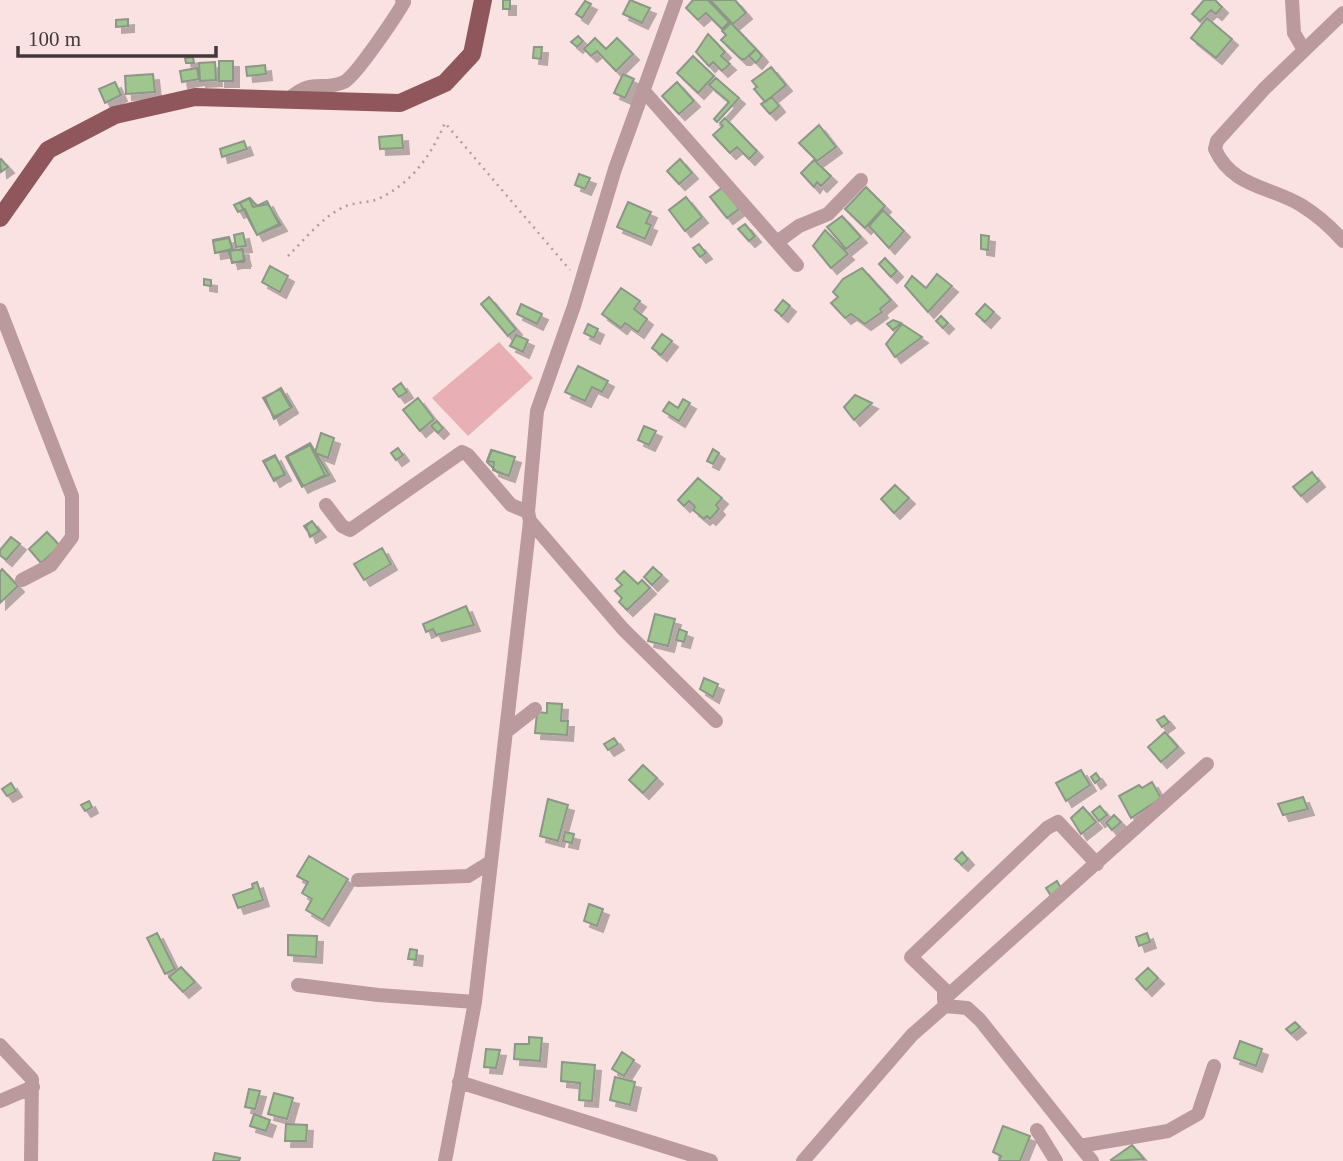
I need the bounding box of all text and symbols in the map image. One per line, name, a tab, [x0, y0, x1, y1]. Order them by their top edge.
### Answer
scale bar	[18, 14, 215, 58]
text: 100 m	[28, 27, 81, 51]

